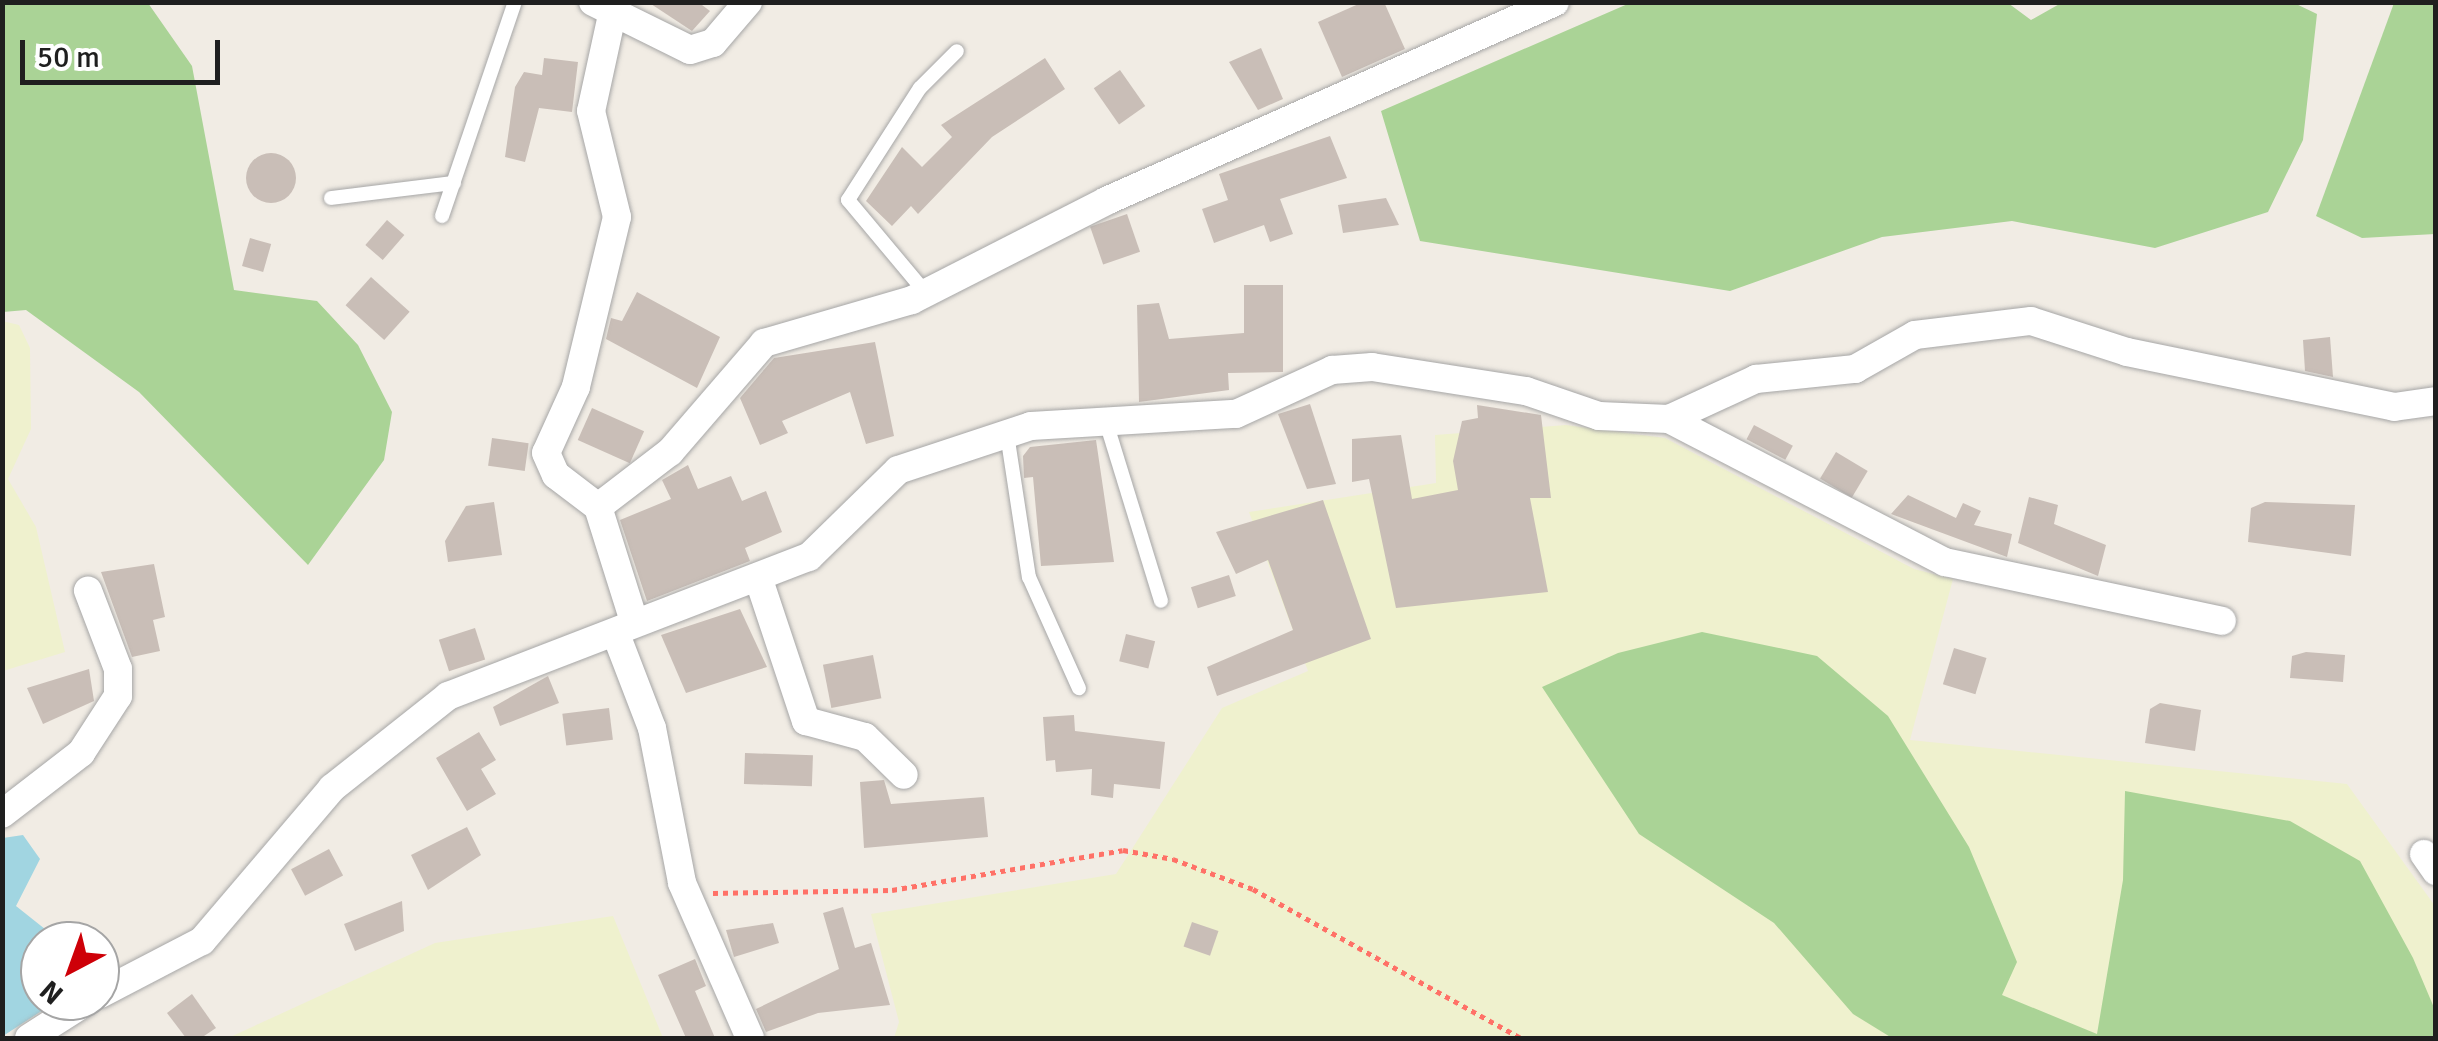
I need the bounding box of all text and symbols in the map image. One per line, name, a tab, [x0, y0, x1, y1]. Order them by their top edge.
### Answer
scale bar	[25, 20, 225, 82]
text: 50 m	[37, 39, 100, 76]
north arrow	[20, 921, 120, 1021]
text: N	[33, 973, 70, 1011]

